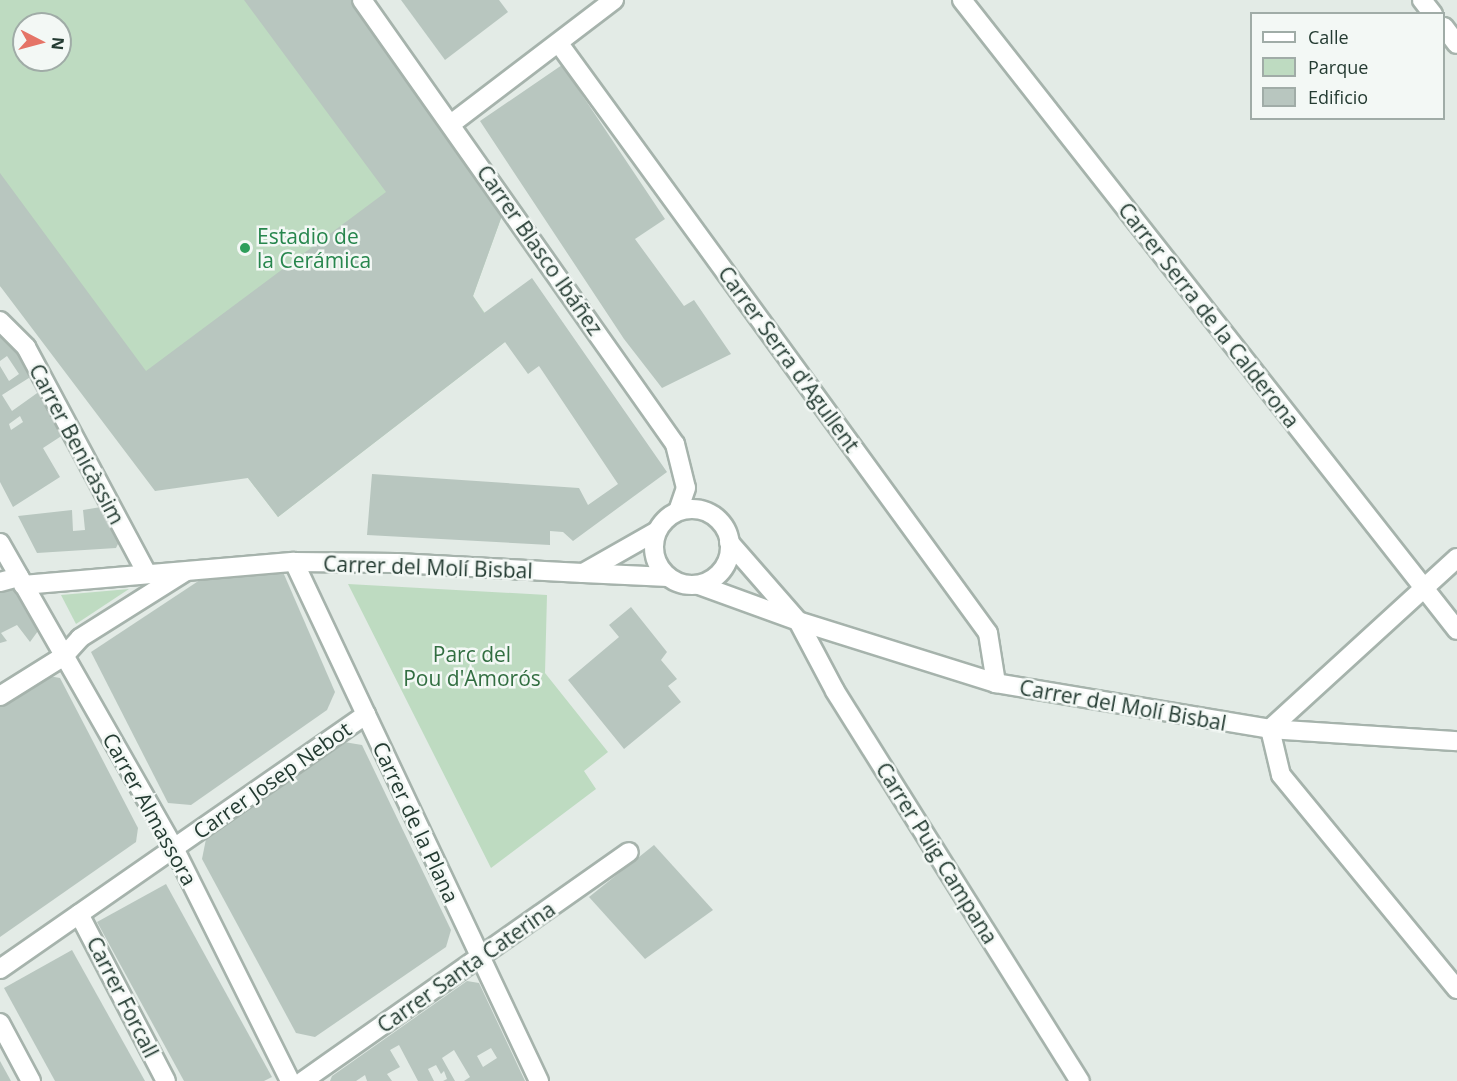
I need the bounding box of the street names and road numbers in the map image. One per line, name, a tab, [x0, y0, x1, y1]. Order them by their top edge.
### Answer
street label: Carrer Blasco Ibáñez	[472, 160, 608, 340]
street label: Carrer Serra de la Calderona	[1113, 197, 1305, 433]
street label: Carrer Serra d'Agullent	[713, 261, 865, 457]
street label: Carrer Benicàssim	[24, 360, 130, 528]
street label: Carrer del Molí Bisbal	[323, 551, 533, 583]
street label: Carrer del Molí Bisbal	[1018, 674, 1228, 736]
street label: Carrer Josep Nebot	[188, 716, 356, 844]
street label: Carrer Almassora	[98, 728, 202, 890]
street label: Carrer de la Plana	[368, 738, 464, 906]
street label: Carrer Puig Campana	[871, 758, 1003, 948]
street label: Carrer Santa Caterina	[372, 896, 560, 1038]
street label: Carrer Forcall	[82, 932, 164, 1062]

